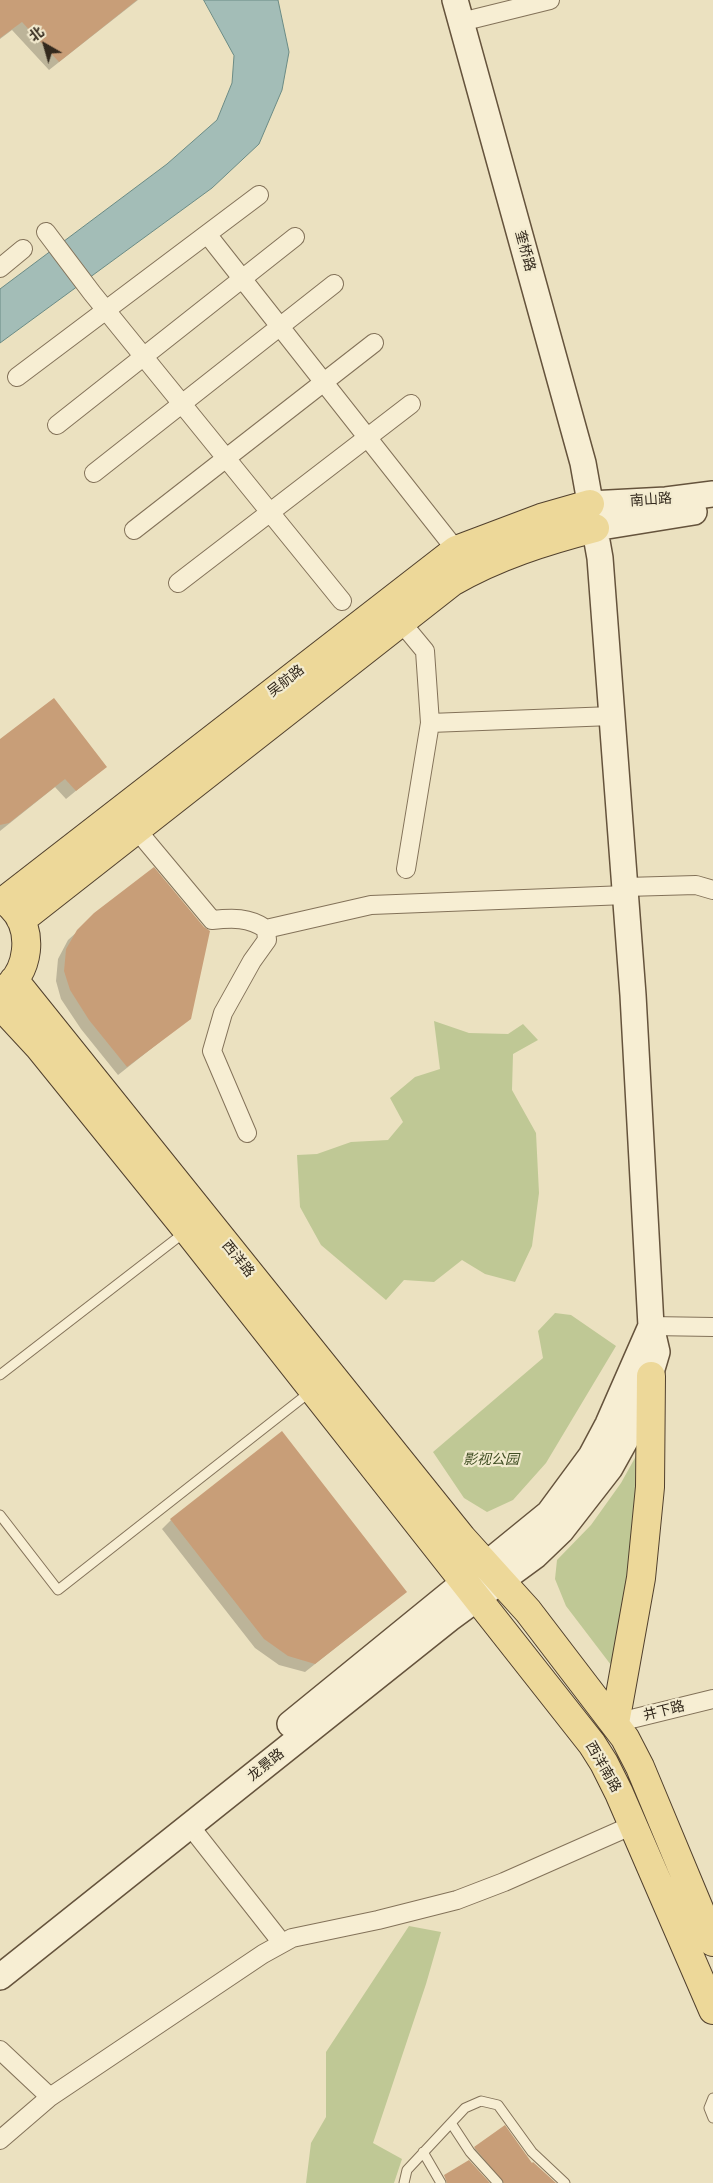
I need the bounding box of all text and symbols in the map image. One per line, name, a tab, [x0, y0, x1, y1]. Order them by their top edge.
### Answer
north arrow	[20, 20, 70, 70]
text: 北	[24, 21, 47, 45]
street label: 奎桥路	[511, 229, 539, 273]
street label: 南山路	[629, 490, 673, 510]
street label: 吴航路	[264, 661, 308, 701]
street label: 西洋路	[218, 1237, 258, 1281]
park label: 影视公园	[463, 1452, 519, 1468]
street label: 井下路	[642, 1698, 686, 1724]
street label: 西洋南路	[582, 1739, 624, 1795]
street label: 龙景路	[244, 1745, 288, 1785]

